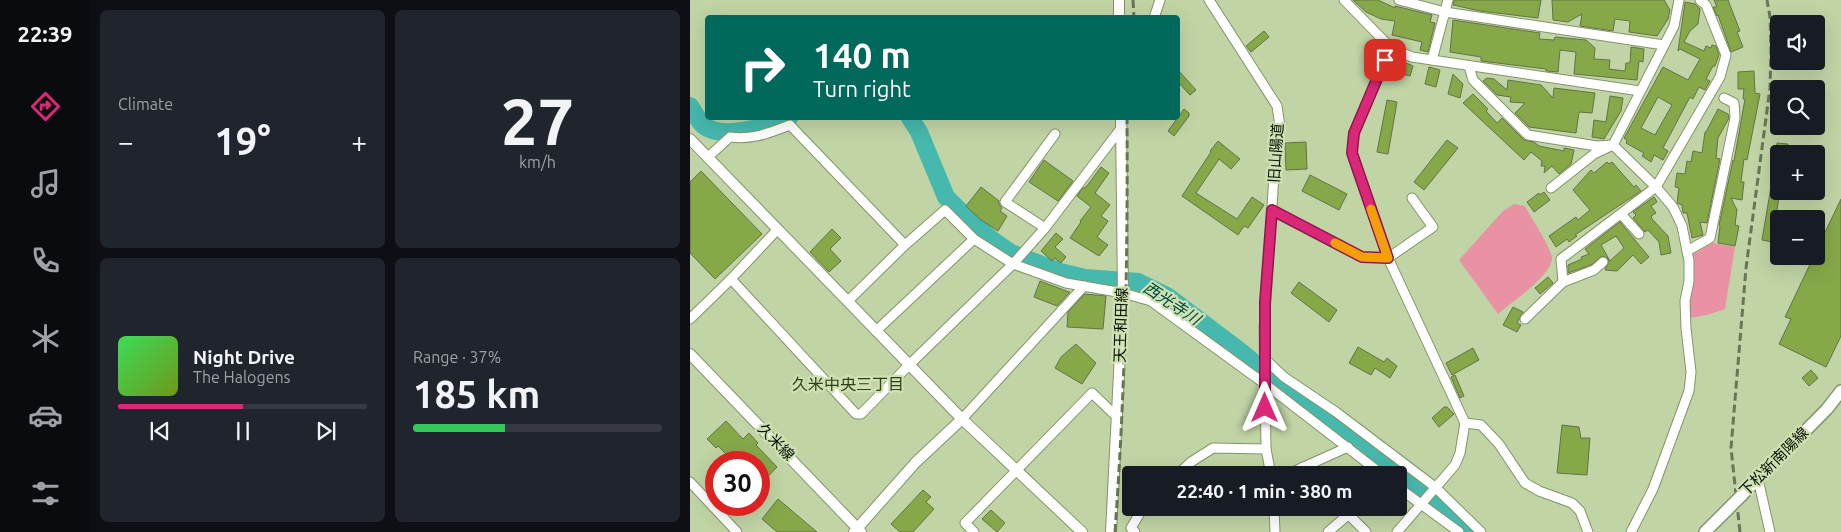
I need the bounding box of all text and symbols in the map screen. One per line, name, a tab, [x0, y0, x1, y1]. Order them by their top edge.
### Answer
map controls	[1770, 15, 1825, 265]
button: sound	[1770, 15, 1825, 70]
text: 22:39	[17, 21, 73, 46]
icon: right	[730, 35, 795, 100]
text: 140 m	[813, 35, 911, 75]
pin	[1364, 39, 1406, 81]
icon: arrive	[1371, 46, 1399, 74]
text: Turn right	[813, 76, 911, 101]
button: search	[1770, 80, 1825, 135]
text: 27	[501, 84, 574, 157]
icon: directions	[28, 89, 63, 124]
text: Climate	[118, 95, 173, 113]
text: 19°	[214, 120, 271, 162]
street label: 旧山陽道	[1265, 122, 1286, 183]
text: −	[118, 126, 134, 157]
text: +	[351, 126, 367, 157]
button: +	[1770, 145, 1825, 200]
text: km/h	[519, 153, 556, 171]
icon: music	[28, 166, 63, 201]
button: −	[1770, 210, 1825, 265]
icon: phone	[28, 243, 63, 278]
water label: 西光寺川	[1140, 278, 1205, 329]
street label: 天王和田線	[1111, 287, 1130, 363]
icon: climate	[28, 321, 63, 356]
text: Night Drive	[193, 346, 295, 368]
text: Range · 37%	[413, 348, 501, 366]
text: The Halogens	[193, 368, 291, 386]
text: 185 km	[413, 373, 540, 415]
district label: 久米中央三丁目	[792, 375, 904, 393]
position arrow	[1238, 381, 1290, 433]
icon: car	[28, 398, 63, 433]
icon: previous	[146, 417, 174, 445]
icon: pause	[229, 417, 257, 445]
icon: next	[312, 417, 340, 445]
street label: 久米線	[755, 420, 798, 464]
street label: 下松新南陽線	[1736, 424, 1811, 499]
speed limit sign: 30	[705, 451, 770, 516]
icon: filters	[28, 476, 63, 511]
text: 22:40 · 1 min · 380 m	[1177, 480, 1352, 502]

